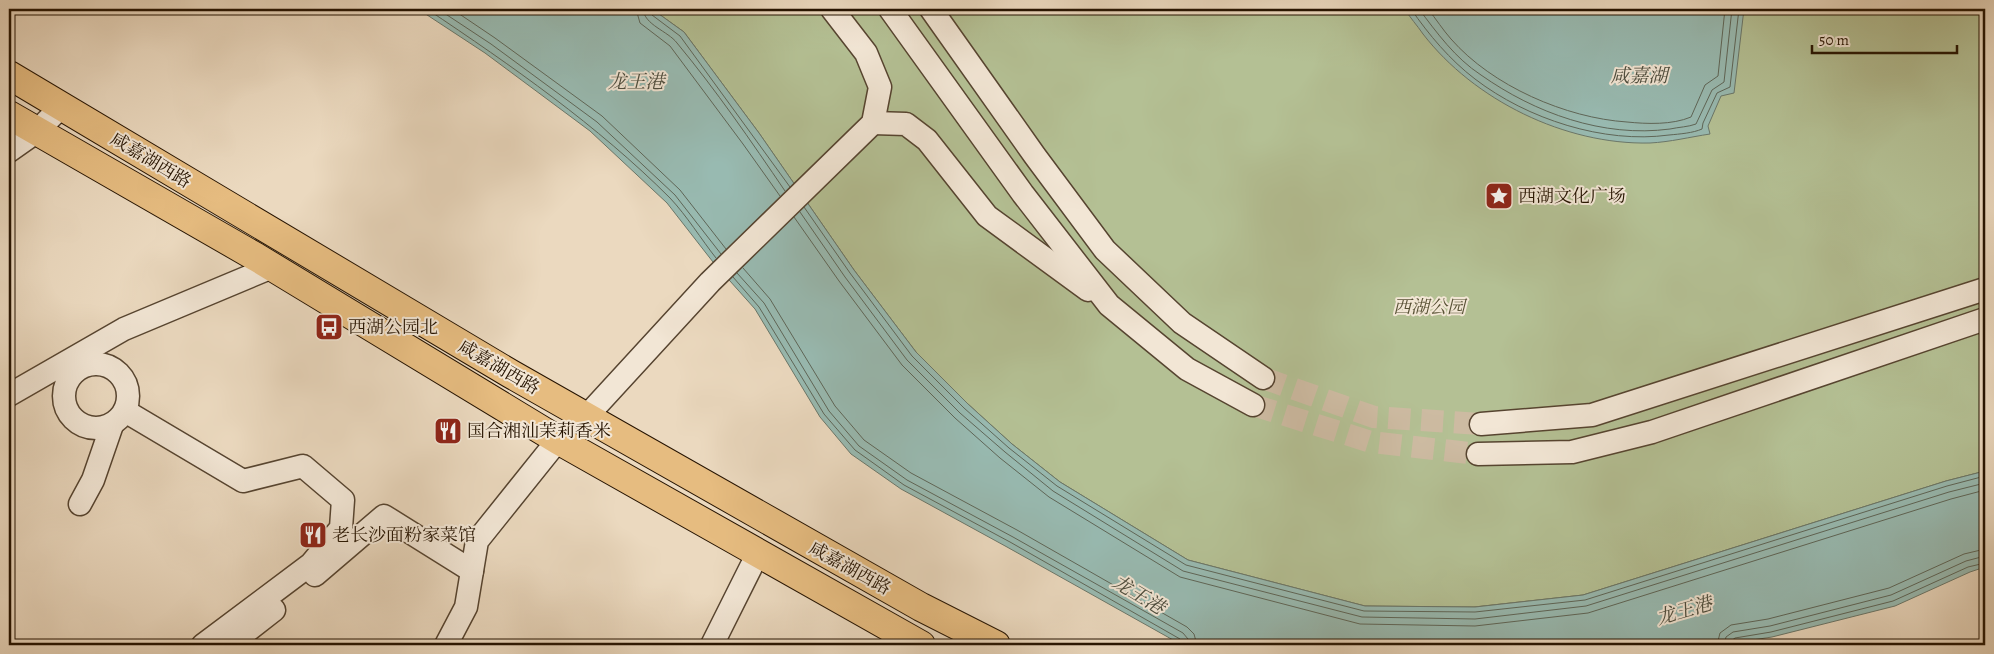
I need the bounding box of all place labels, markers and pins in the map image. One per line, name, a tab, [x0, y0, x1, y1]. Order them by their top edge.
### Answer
place icon: 西湖文化广场	[1484, 181, 1514, 211]
place label: 西湖文化广场	[1518, 184, 1626, 208]
bus stop icon: 西湖公园北	[314, 312, 344, 342]
place label: 西湖公园北	[348, 315, 438, 339]
restaurant icon: 国合湘汕茉莉香米	[433, 416, 463, 446]
place label: 国合湘汕茉莉香米	[467, 419, 611, 443]
restaurant icon: 老长沙面粉家菜馆	[298, 520, 328, 550]
place label: 老长沙面粉家菜馆	[332, 523, 476, 547]

